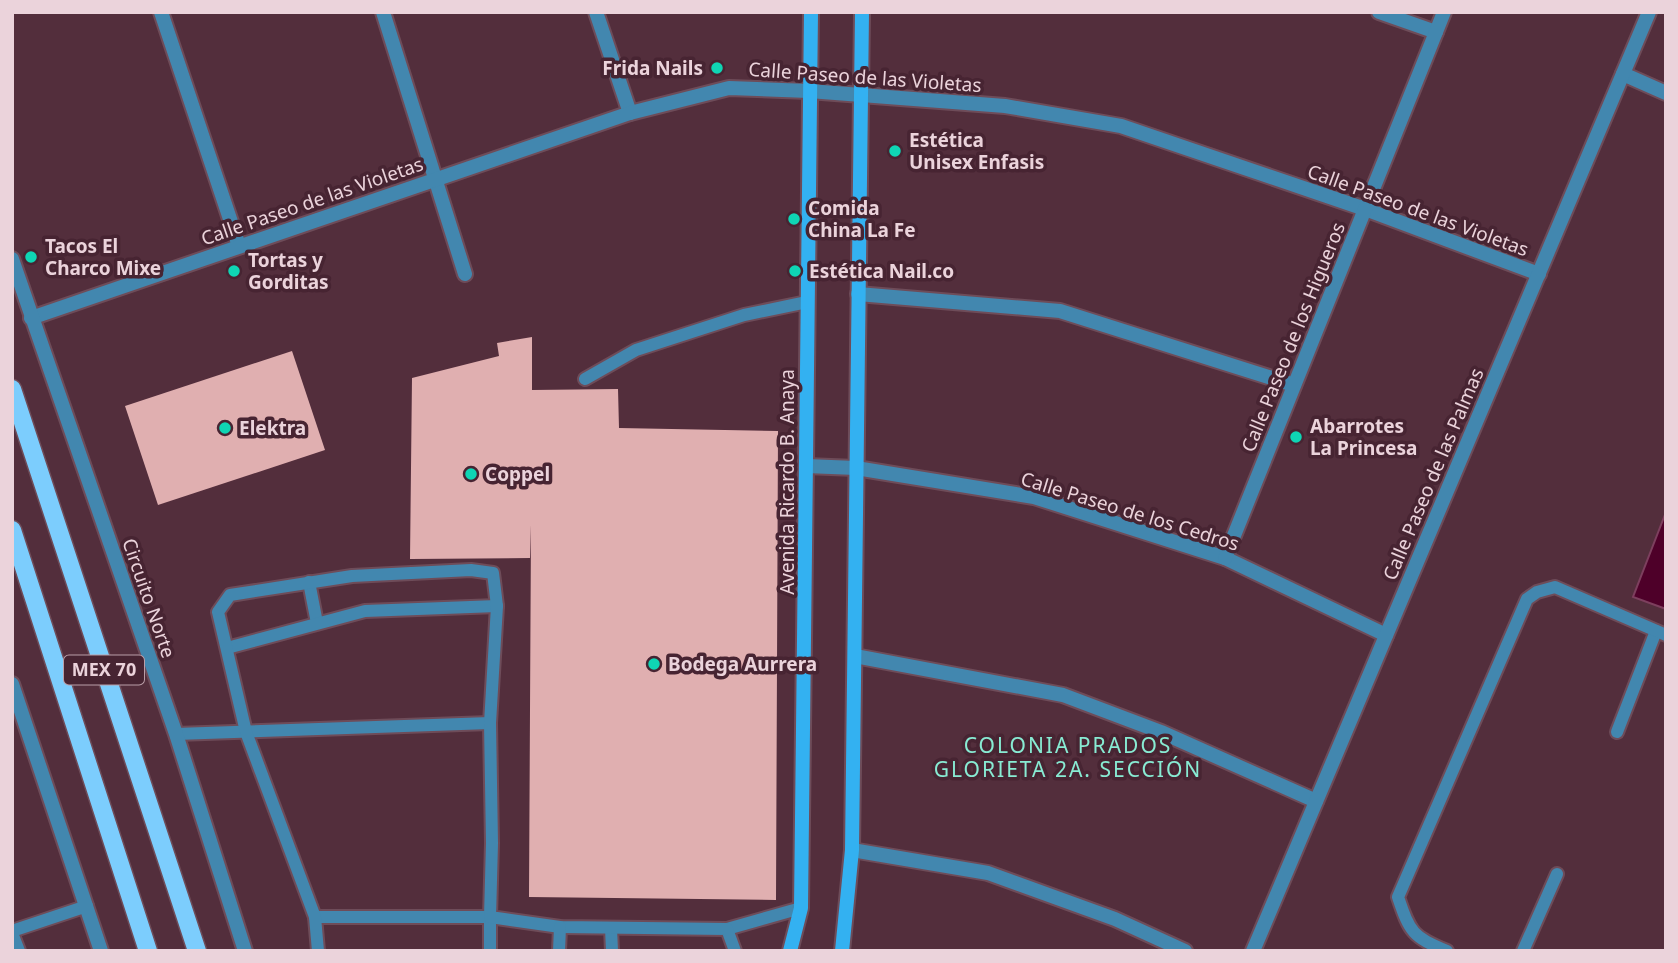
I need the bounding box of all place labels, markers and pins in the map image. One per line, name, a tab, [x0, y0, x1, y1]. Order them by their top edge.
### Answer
place label: Frida Nails	[602, 55, 703, 81]
marker: Frida Nails	[709, 60, 725, 76]
place label: Estética Unisex Enfasis	[909, 127, 1044, 175]
marker: Estética Unisex Enfasis	[887, 143, 903, 159]
place label: Comida China La Fe	[808, 195, 916, 243]
marker: Comida China La Fe	[786, 211, 802, 227]
place label: Tacos El Charco Mixe	[45, 233, 161, 281]
place label: Tortas y Gorditas	[248, 247, 329, 295]
marker: Tacos El Charco Mixe	[23, 249, 39, 265]
place label: Estética Nail.co	[809, 258, 954, 284]
marker: Tortas y Gorditas	[226, 263, 242, 279]
marker: Estética Nail.co	[787, 263, 803, 279]
place label: Abarrotes La Princesa	[1310, 413, 1417, 461]
place label: Elektra	[239, 415, 306, 441]
marker: Elektra	[217, 420, 233, 436]
marker: Abarrotes La Princesa	[1288, 429, 1304, 445]
place label: Coppel	[485, 461, 550, 487]
marker: Coppel	[463, 466, 479, 482]
place label: Bodega Aurrera	[668, 651, 817, 677]
marker: Bodega Aurrera	[646, 656, 662, 672]

